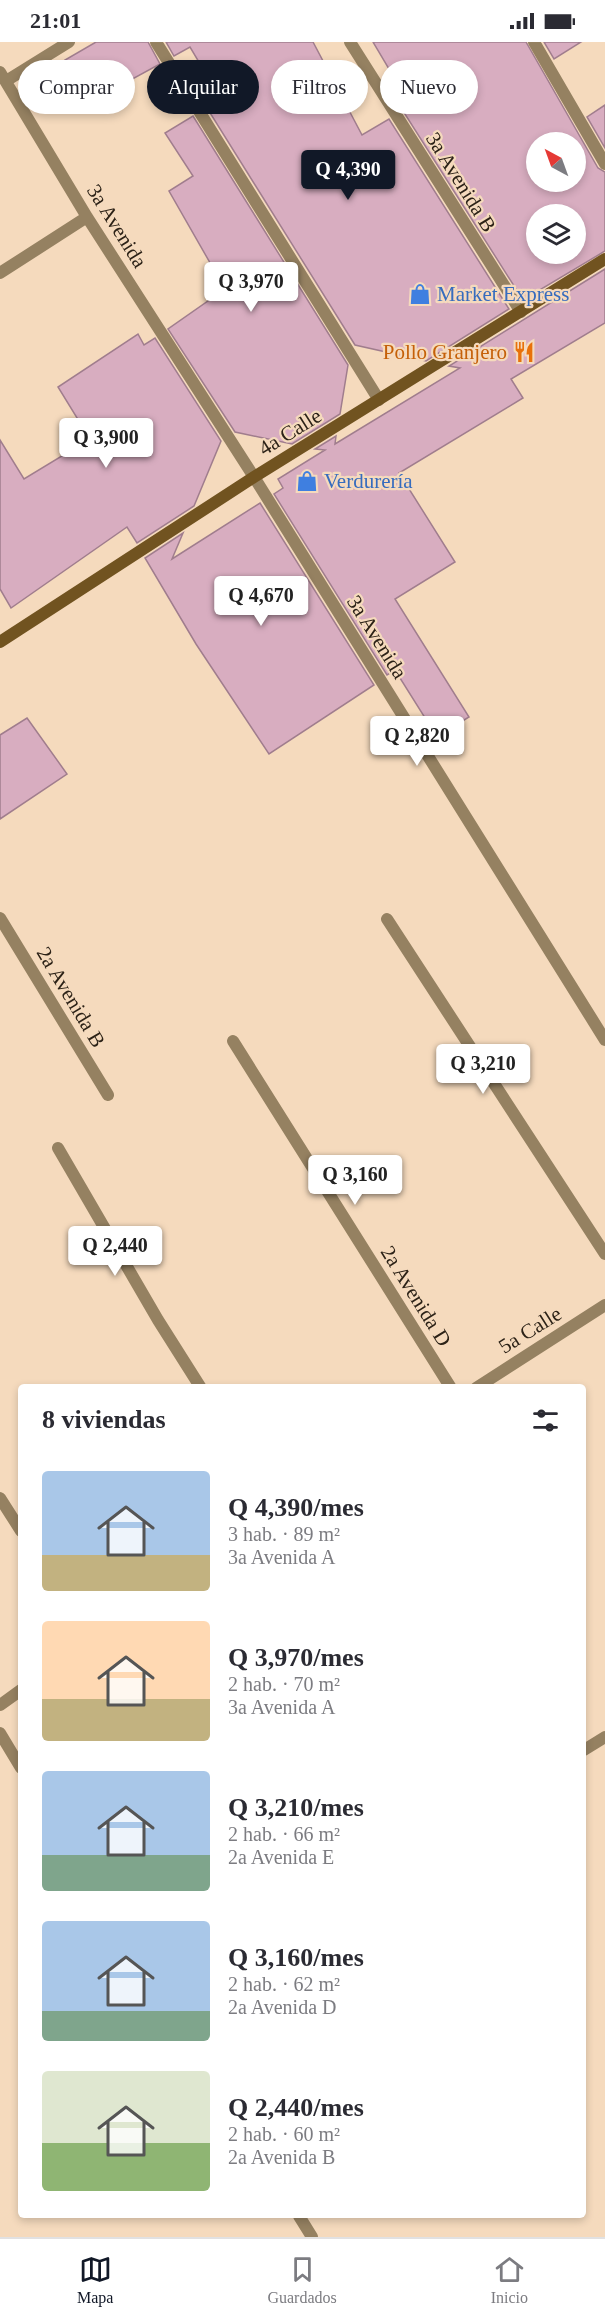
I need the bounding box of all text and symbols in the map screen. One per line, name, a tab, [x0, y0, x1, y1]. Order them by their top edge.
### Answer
text: 21:01	[30, 8, 81, 33]
chip: Comprar	[18, 60, 135, 114]
chip: Alquilar	[147, 60, 259, 114]
chip: Filtros	[271, 60, 368, 114]
chip: Nuevo	[380, 60, 478, 114]
street label: 3a Avenida B	[421, 128, 501, 236]
north arrow	[526, 132, 586, 192]
map controls	[526, 132, 586, 264]
pin: Q 4,390	[293, 150, 403, 201]
text: Q 4,390	[315, 158, 381, 180]
street label: 3a Avenida	[82, 180, 152, 273]
button: layers	[526, 204, 586, 264]
pin: Q 3,970	[196, 262, 306, 313]
text: Q 3,970	[218, 270, 284, 292]
shop icon: Market Express	[408, 282, 432, 306]
place label: Market Express	[437, 282, 569, 306]
place label: Pollo Granjero	[383, 340, 507, 364]
restaurant icon: Pollo Granjero	[512, 340, 536, 364]
street label: 4a Calle	[254, 403, 326, 461]
pin: Q 3,900	[51, 418, 161, 469]
text: Q 3,900	[73, 426, 139, 448]
shop icon: Verdurería	[295, 469, 319, 493]
place label: Verdurería	[324, 469, 413, 493]
pin: Q 4,670	[206, 576, 316, 627]
text: Q 4,670	[228, 584, 294, 606]
street label: 3a Avenida	[342, 591, 412, 684]
pin: Q 2,820	[362, 716, 472, 767]
text: Q 2,820	[384, 724, 450, 746]
street label: 2a Avenida B	[32, 942, 110, 1052]
pin: Q 3,210	[428, 1044, 538, 1095]
text: Q 3,210	[450, 1052, 516, 1074]
pin: Q 3,160	[300, 1155, 410, 1206]
text: Q 3,160	[322, 1163, 388, 1185]
pin: Q 2,440	[60, 1226, 170, 1277]
text: Q 2,440	[82, 1234, 148, 1256]
street label: 2a Avenida D	[376, 1241, 456, 1351]
street label: 5a Calle	[494, 1301, 566, 1359]
icon: filters	[529, 1404, 562, 1437]
text: 8 viviendas	[42, 1405, 166, 1434]
text: Q 4,390/mes	[228, 1493, 364, 1522]
icon: home	[90, 1495, 162, 1567]
text: 3 hab. · 89 m²	[228, 1523, 340, 1545]
text: 3a Avenida A	[228, 1546, 335, 1568]
text: Q 3,970/mes	[228, 1643, 364, 1672]
icon: home	[90, 1645, 162, 1717]
text: 2 hab. · 70 m²	[228, 1673, 340, 1695]
text: 3a Avenida A	[228, 1696, 335, 1718]
text: Q 3,210/mes	[228, 1793, 364, 1822]
icon: home	[90, 1795, 162, 1867]
text: 2 hab. · 66 m²	[228, 1823, 340, 1845]
text: 2a Avenida E	[228, 1846, 334, 1868]
text: Q 3,160/mes	[228, 1943, 364, 1972]
icon: home	[90, 1945, 162, 2017]
text: 2 hab. · 62 m²	[228, 1973, 340, 1995]
text: 2a Avenida D	[228, 1996, 337, 2018]
text: Q 2,440/mes	[228, 2093, 364, 2122]
icon: home	[90, 2095, 162, 2167]
text: 2 hab. · 60 m²	[228, 2123, 340, 2145]
text: 2a Avenida B	[228, 2146, 335, 2168]
tab: Mapa	[77, 2253, 113, 2307]
tab: Guardados	[267, 2253, 337, 2307]
tab: Inicio	[491, 2253, 528, 2307]

